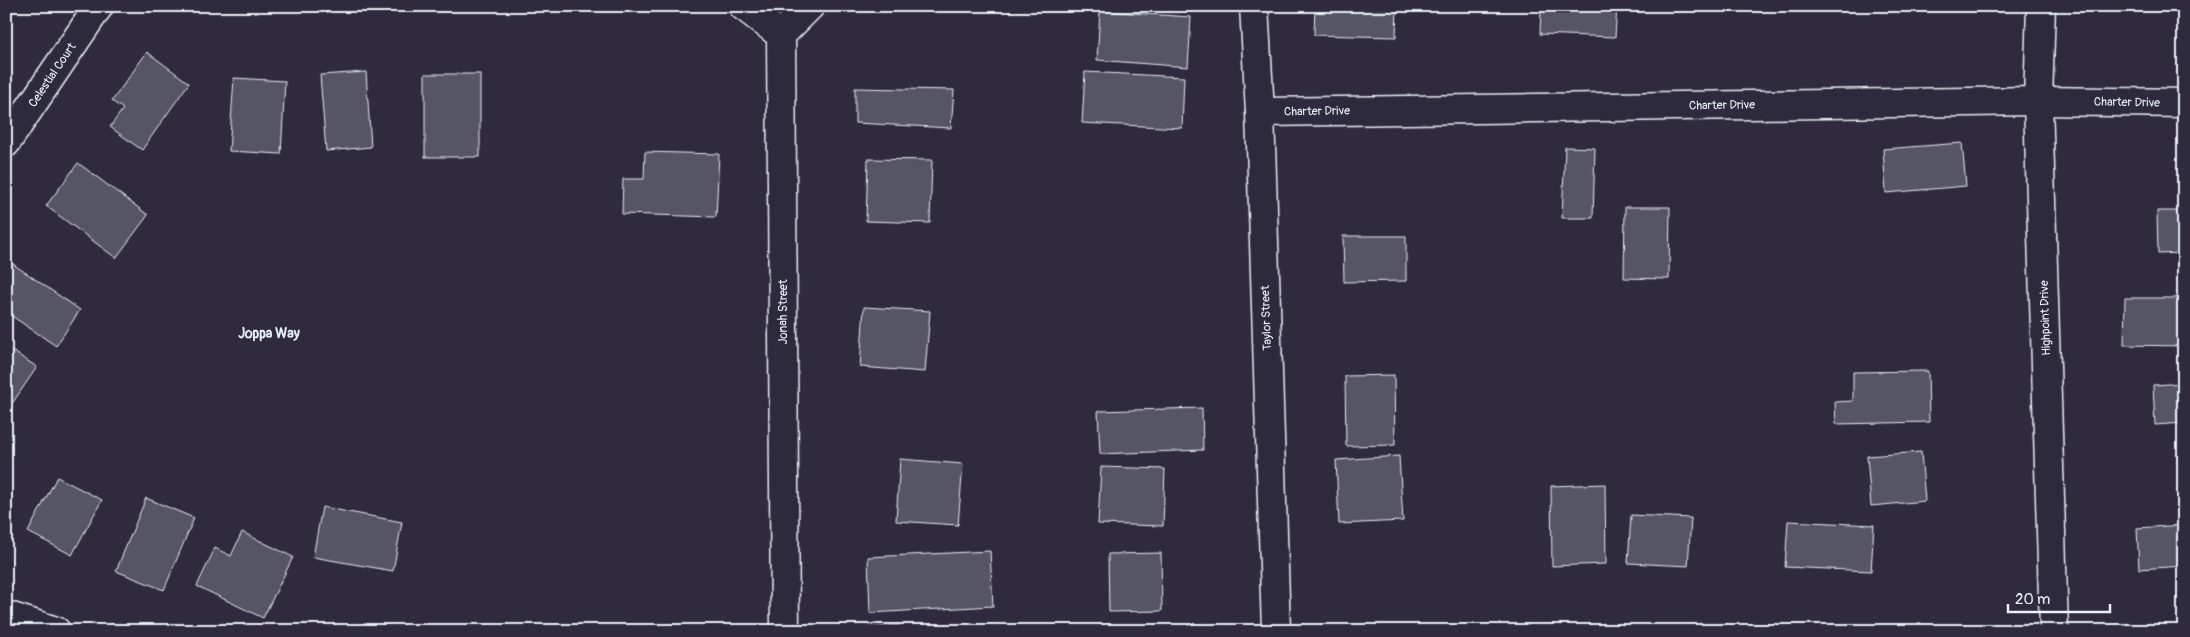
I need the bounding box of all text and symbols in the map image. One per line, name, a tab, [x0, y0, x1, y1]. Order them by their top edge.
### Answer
street label: Celestial Court	[25, 40, 80, 110]
street label: Charter Drive	[2094, 94, 2160, 111]
street label: Charter Drive	[1689, 97, 1755, 114]
street label: Charter Drive	[1284, 103, 1350, 120]
street label: Jonah Street	[776, 279, 791, 345]
street label: Highpoint Drive	[2037, 280, 2054, 356]
street label: Taylor Street	[1258, 285, 1275, 351]
district label: Joppa Way	[238, 325, 300, 342]
scale bar	[2008, 582, 2110, 614]
text: 20 m	[2015, 590, 2050, 609]

